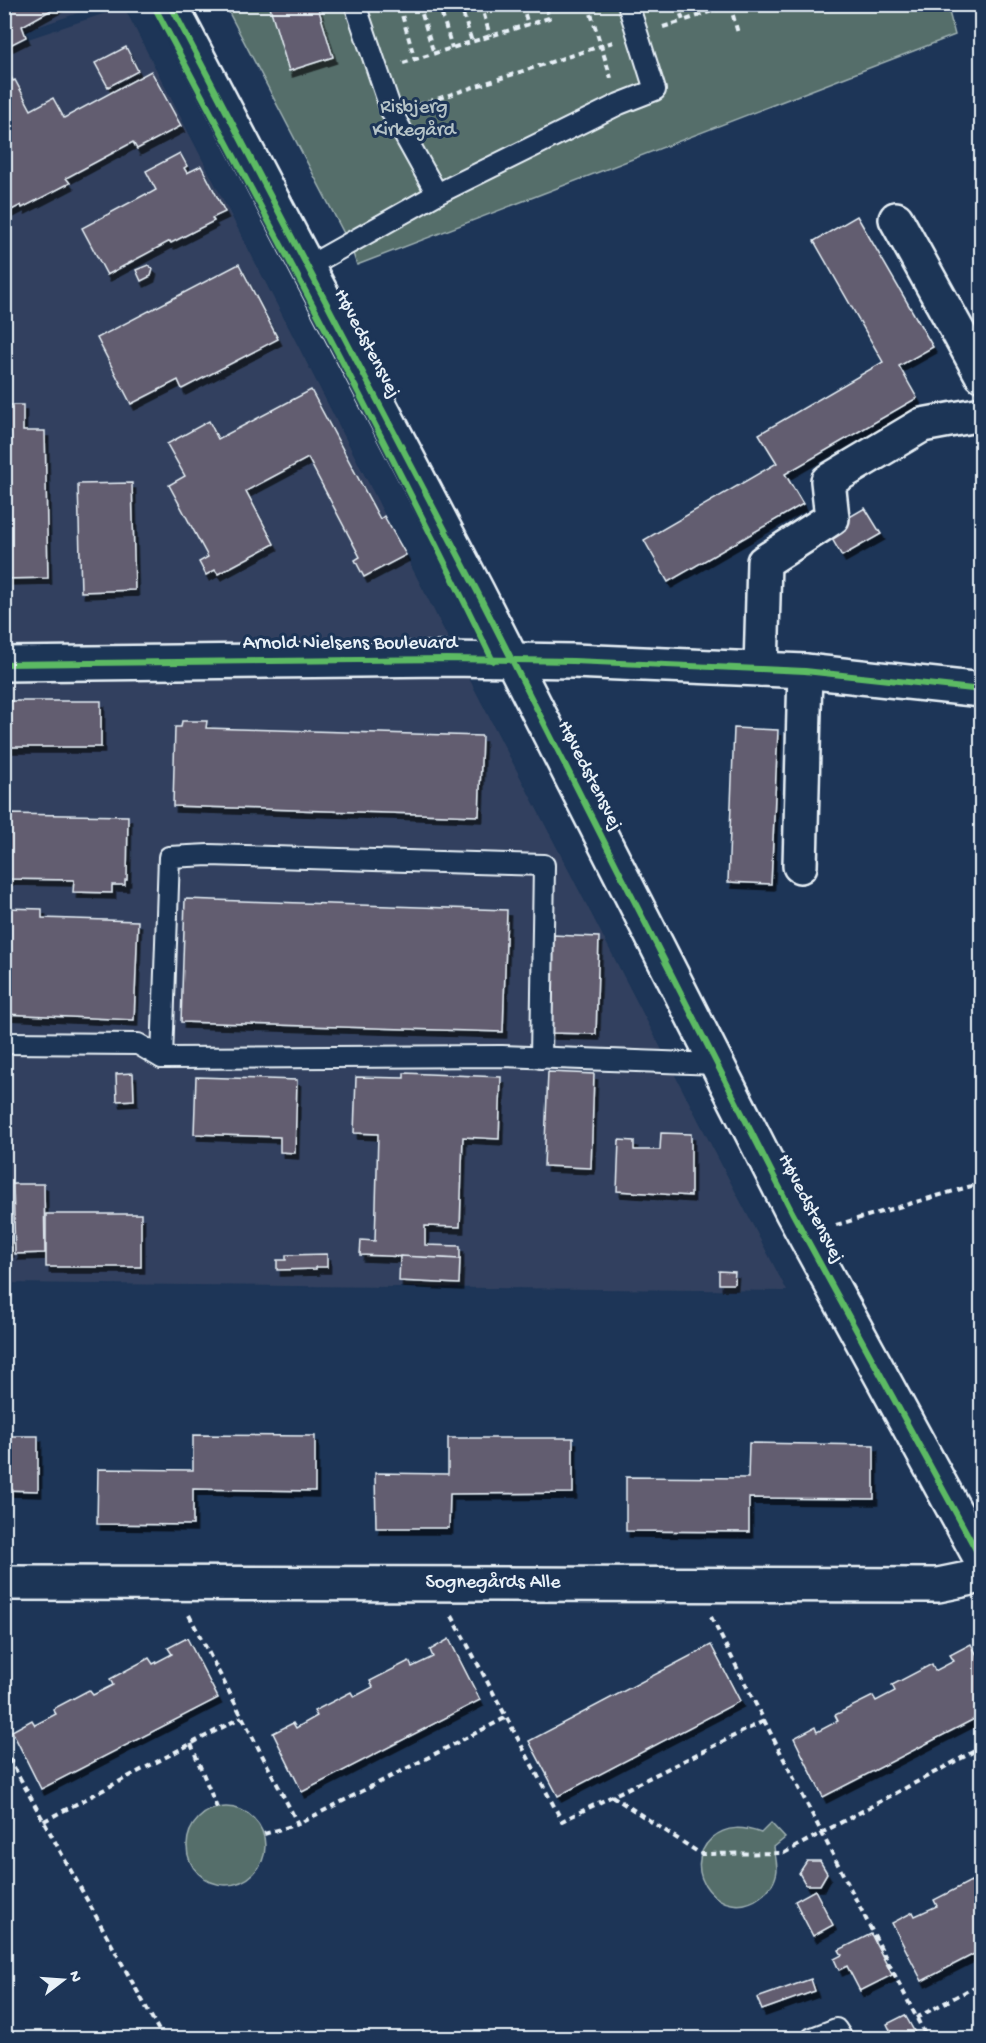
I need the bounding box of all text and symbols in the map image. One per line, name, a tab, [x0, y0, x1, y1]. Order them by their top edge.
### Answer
park label: Risbjerg Kirkegård	[373, 97, 458, 143]
street label: Høvedstensvej	[328, 285, 404, 403]
street label: Arnold Nielsens Boulevard	[243, 633, 460, 656]
street label: Høvedstensvej	[551, 717, 627, 835]
street label: Høvedstensvej	[772, 1150, 848, 1268]
street label: Sognegårds Alle	[425, 1571, 561, 1595]
north arrow	[33, 1950, 93, 2010]
text: N	[63, 1969, 85, 1985]

